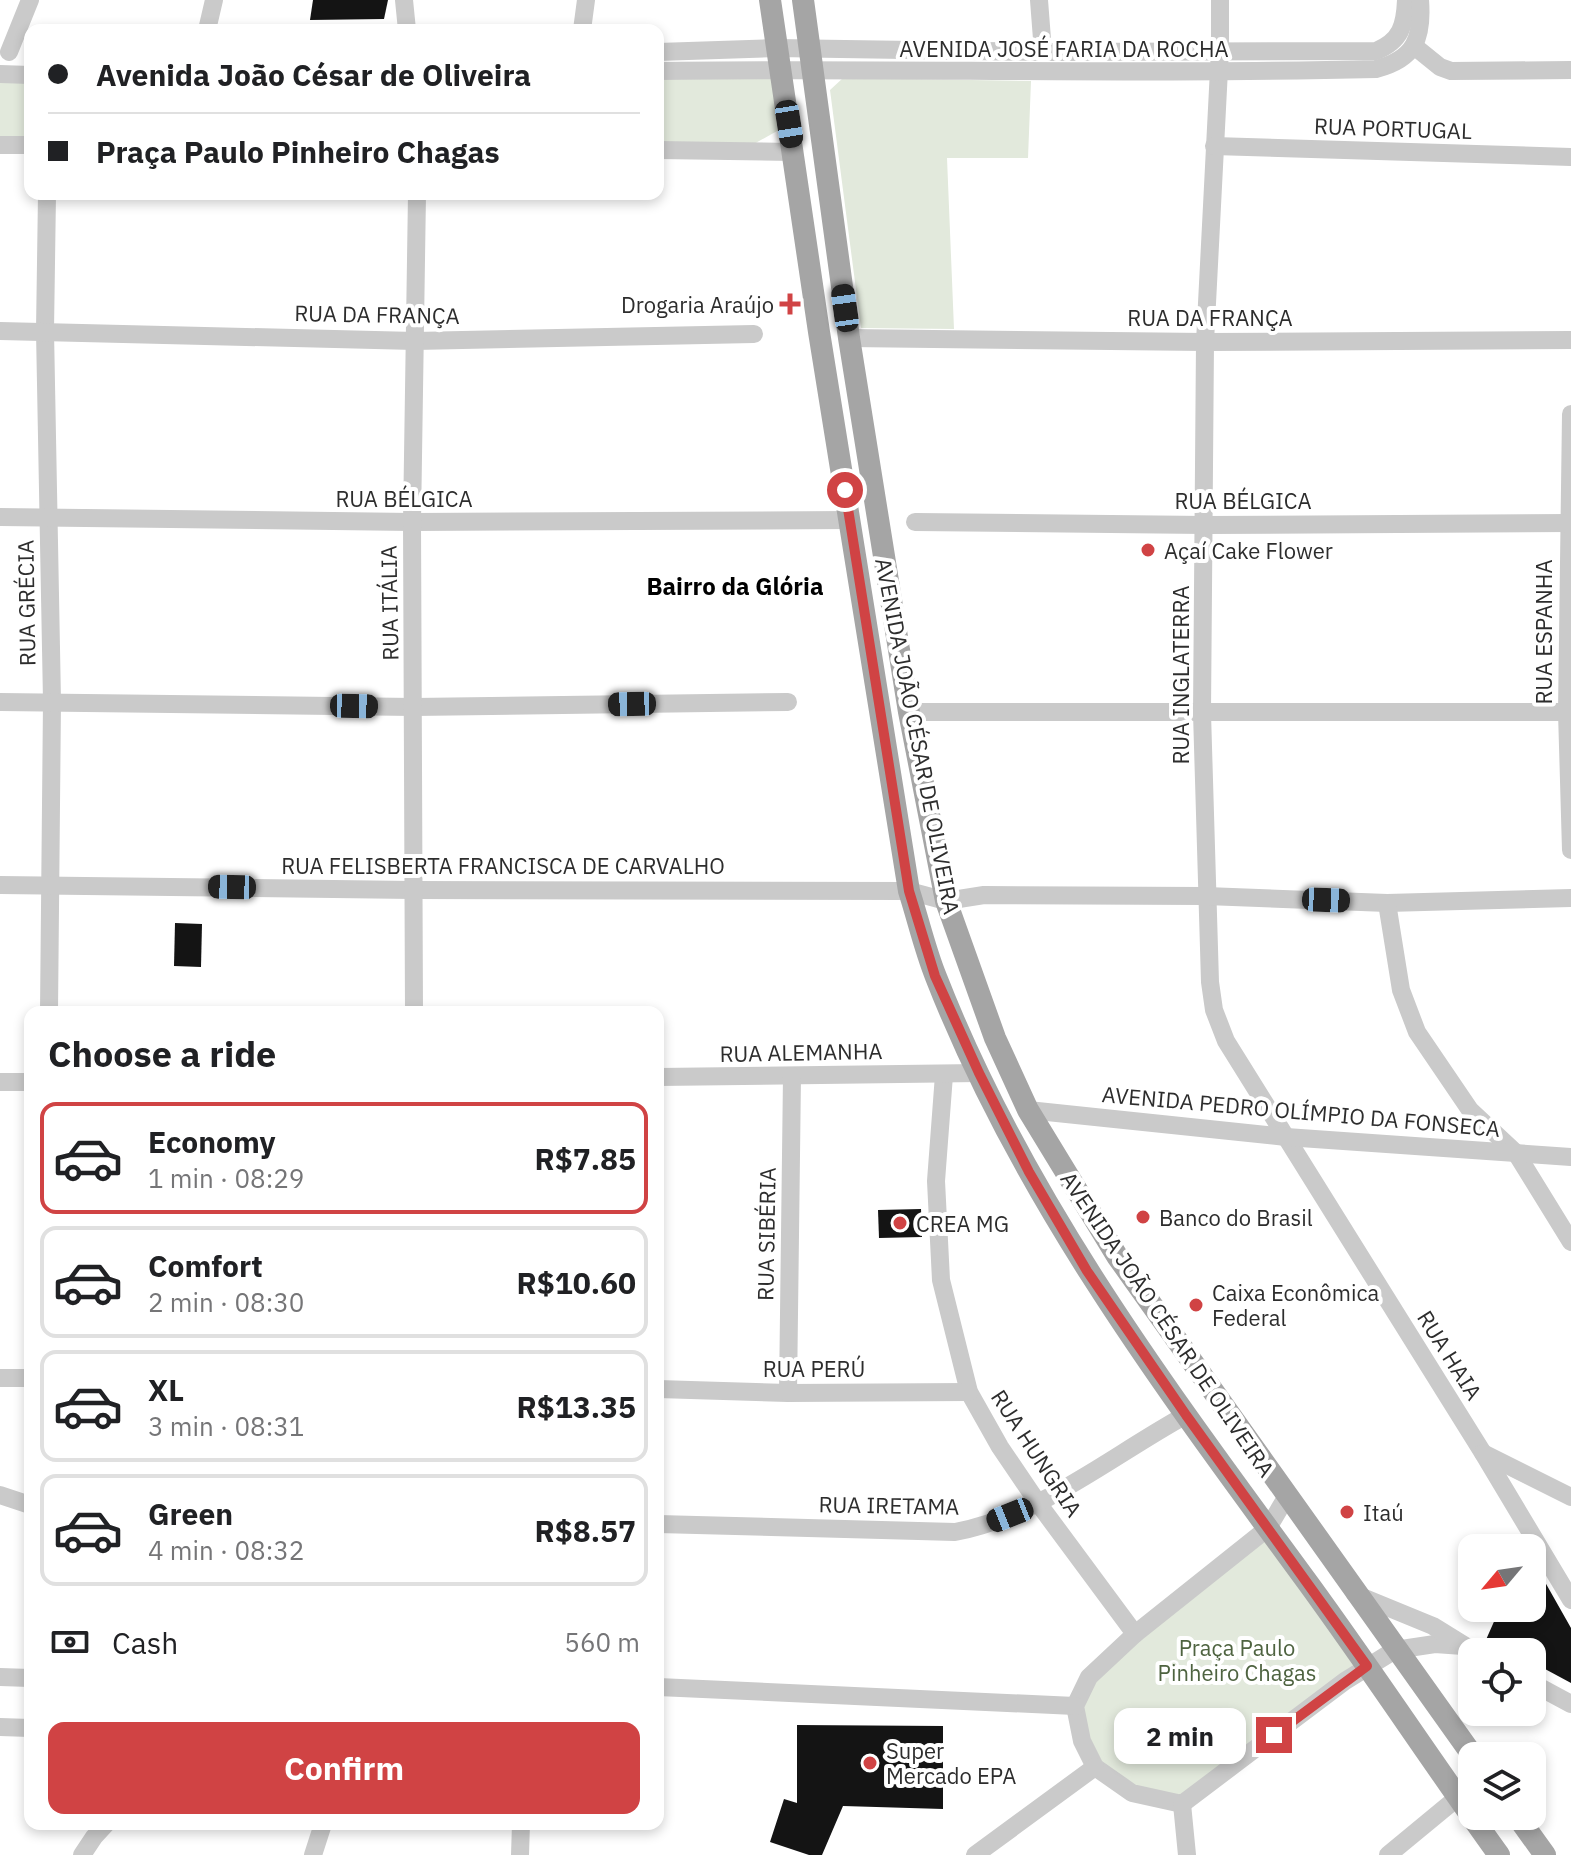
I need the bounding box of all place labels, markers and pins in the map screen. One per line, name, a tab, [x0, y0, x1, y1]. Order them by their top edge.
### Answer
place label: Drogaria Araújo	[621, 290, 774, 319]
marker: Drogaria Araújo	[781, 295, 799, 313]
place label: Açaí Cake Flower	[1164, 536, 1333, 565]
marker: Açaí Cake Flower	[1139, 541, 1157, 559]
place label: Banco do Brasil	[1159, 1203, 1313, 1232]
marker: Banco do Brasil	[1134, 1208, 1152, 1226]
place label: CREA MG	[916, 1209, 1009, 1238]
marker: CREA MG	[891, 1214, 909, 1232]
place label: Caixa Econômica Federal	[1212, 1278, 1379, 1332]
marker: Caixa Econômica Federal	[1187, 1296, 1205, 1314]
place label: Itaú	[1363, 1498, 1404, 1527]
marker: Itaú	[1338, 1503, 1356, 1521]
place label: Super Mercado EPA	[886, 1736, 1016, 1790]
marker: Super Mercado EPA	[861, 1754, 879, 1772]

